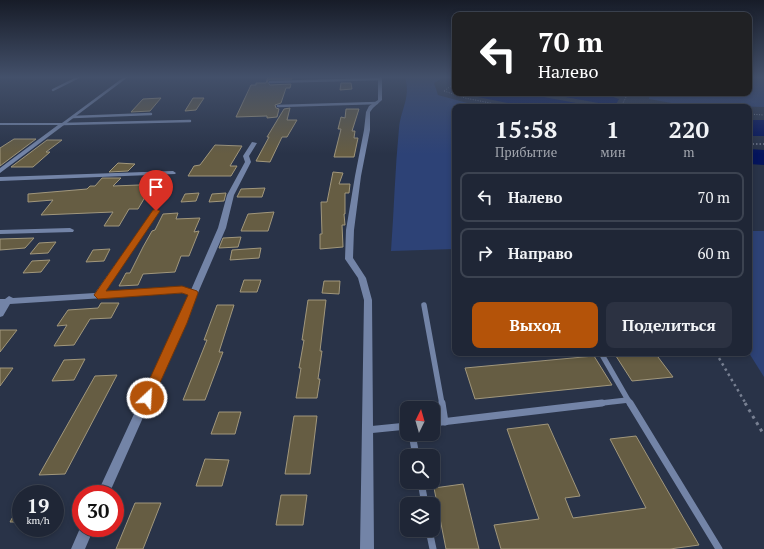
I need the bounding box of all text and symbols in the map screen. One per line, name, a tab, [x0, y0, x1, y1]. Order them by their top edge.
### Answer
text: 70 m	[538, 23, 603, 60]
icon: left	[472, 28, 524, 80]
text: Налево	[538, 59, 598, 83]
text: 15:58	[495, 113, 557, 145]
text: 1	[606, 113, 620, 145]
text: 220	[668, 113, 709, 145]
text: Прибытие	[495, 143, 557, 161]
text: мин	[600, 143, 626, 161]
text: m	[683, 143, 694, 161]
pin	[139, 170, 173, 211]
icon: arrive	[145, 176, 167, 198]
icon: left	[474, 186, 496, 208]
text: Налево	[508, 187, 562, 207]
text: 70 m	[697, 187, 730, 207]
icon: right	[474, 242, 496, 264]
text: Направо	[508, 243, 573, 263]
text: 60 m	[697, 243, 730, 263]
button: Выход	[472, 302, 598, 348]
button: Поделиться	[606, 302, 732, 348]
position arrow	[126, 377, 168, 419]
north arrow	[400, 401, 440, 441]
map controls	[400, 401, 440, 537]
button: search	[400, 449, 440, 489]
speed limit sign: 30	[72, 485, 124, 537]
text: 19	[27, 492, 49, 519]
button: layers	[400, 497, 440, 537]
text: km/h	[26, 514, 50, 527]

